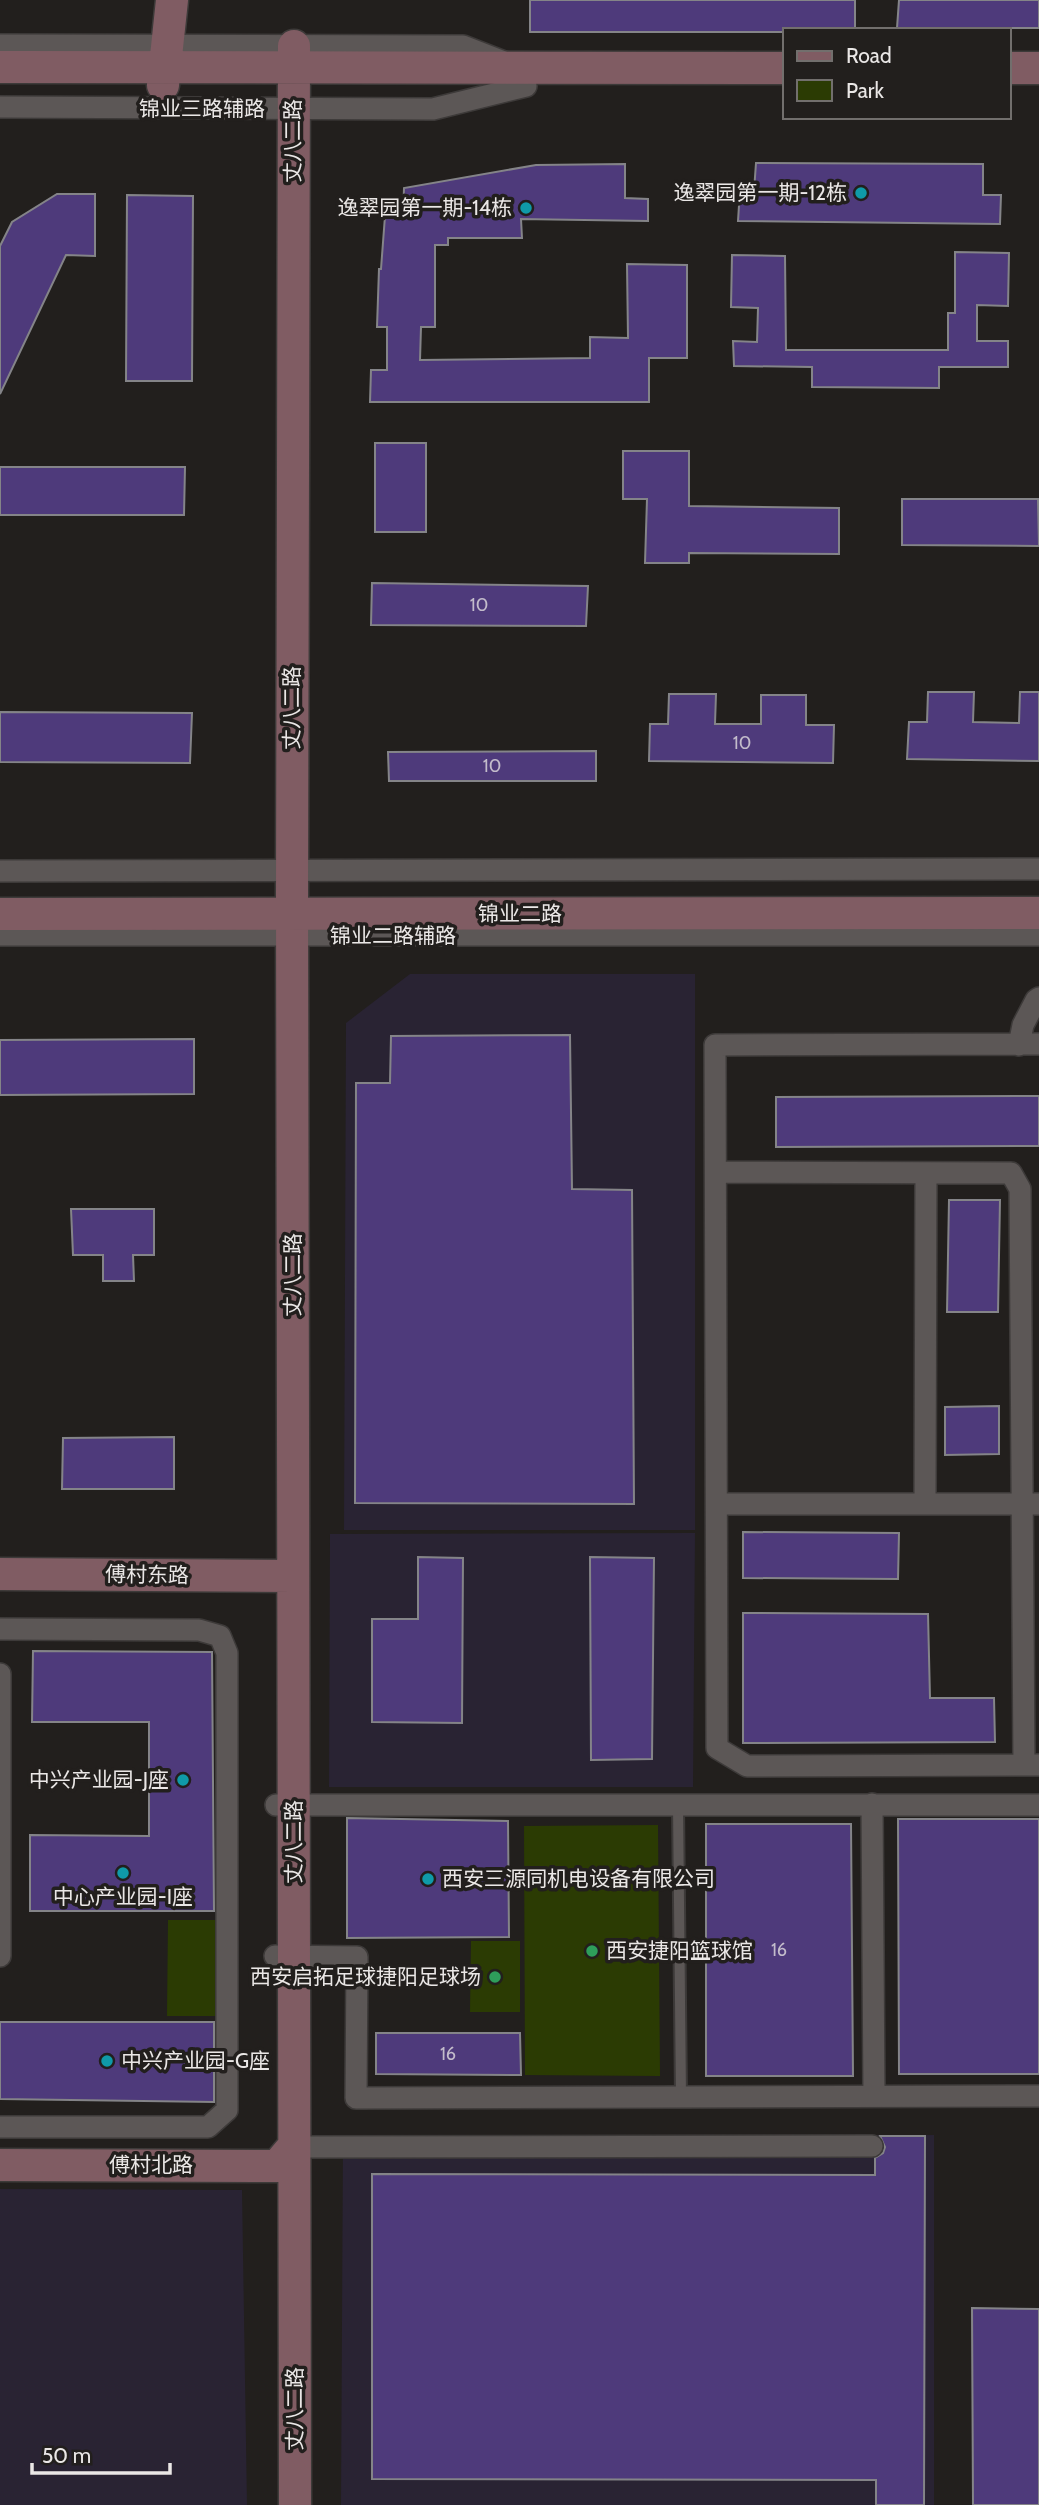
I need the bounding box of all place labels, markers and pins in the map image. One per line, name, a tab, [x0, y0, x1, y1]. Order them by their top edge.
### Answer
place label: 逸翠园第一期-12栋	[674, 180, 847, 205]
marker: 逸翠园第一期-12栋	[853, 185, 869, 201]
place label: 逸翠园第一期-14栋	[337, 195, 512, 220]
marker: 逸翠园第一期-14栋	[518, 200, 534, 216]
place label: 中兴产业园-J座	[29, 1767, 169, 1792]
marker: 中兴产业园-J座	[175, 1772, 191, 1788]
marker: 中心产业园-I座	[115, 1865, 131, 1881]
place label: 西安三源同机电设备有限公司	[442, 1866, 715, 1891]
marker: 西安三源同机电设备有限公司	[420, 1871, 436, 1887]
place label: 中心产业园-I座	[53, 1884, 193, 1909]
place label: 西安捷阳篮球馆	[606, 1938, 753, 1963]
marker: 西安捷阳篮球馆	[584, 1943, 600, 1959]
place label: 西安启拓足球捷阳足球场	[250, 1964, 481, 1989]
marker: 西安启拓足球捷阳足球场	[487, 1969, 503, 1985]
place label: 中兴产业园-G座	[121, 2048, 270, 2073]
marker: 中兴产业园-G座	[99, 2053, 115, 2069]

